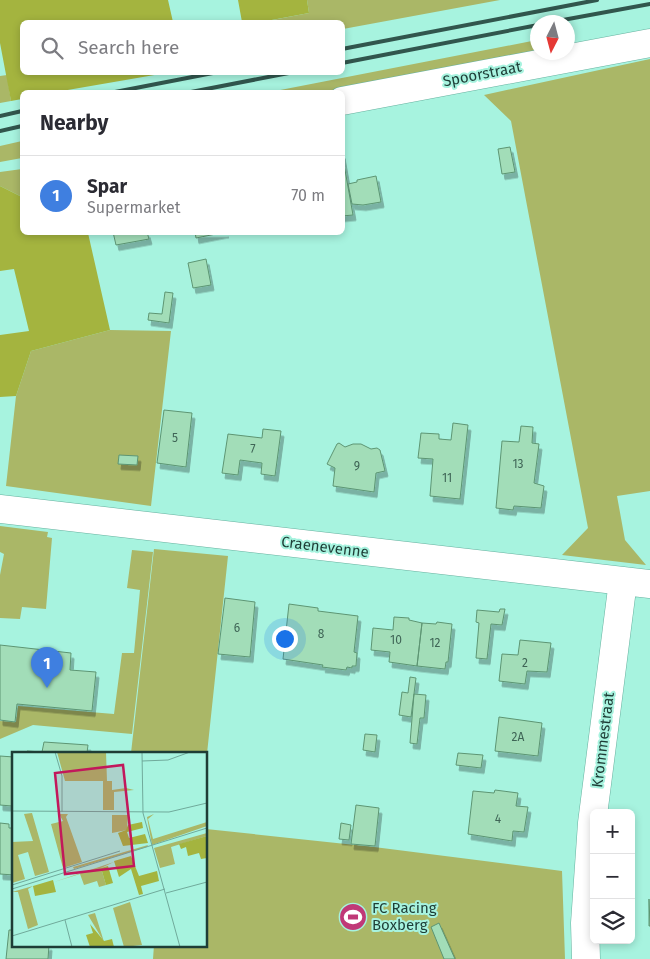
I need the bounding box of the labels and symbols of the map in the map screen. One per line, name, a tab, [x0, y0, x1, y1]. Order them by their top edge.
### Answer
north arrow	[530, 15, 575, 60]
street label: Spoorstraat	[441, 57, 523, 90]
house number: 5	[172, 431, 178, 445]
house number: 7	[250, 442, 256, 456]
house number: 13	[512, 457, 524, 471]
house number: 9	[354, 459, 360, 473]
house number: 11	[442, 471, 452, 485]
street label: Craenevenne	[280, 533, 370, 561]
house number: 6	[234, 621, 240, 635]
your location	[272, 626, 298, 652]
house number: 8	[318, 627, 325, 641]
house number: 10	[390, 633, 402, 647]
house number: 12	[429, 636, 441, 650]
pin: 1	[31, 647, 63, 688]
house number: 2	[522, 656, 528, 670]
street label: Krommestraat	[588, 691, 618, 789]
house number: 2A	[512, 730, 525, 744]
inset map	[12, 752, 208, 946]
house number: 4	[495, 812, 502, 826]
place label: FC Racing Boxberg	[372, 899, 437, 934]
sports icon: FC Racing Boxberg	[338, 902, 368, 932]

